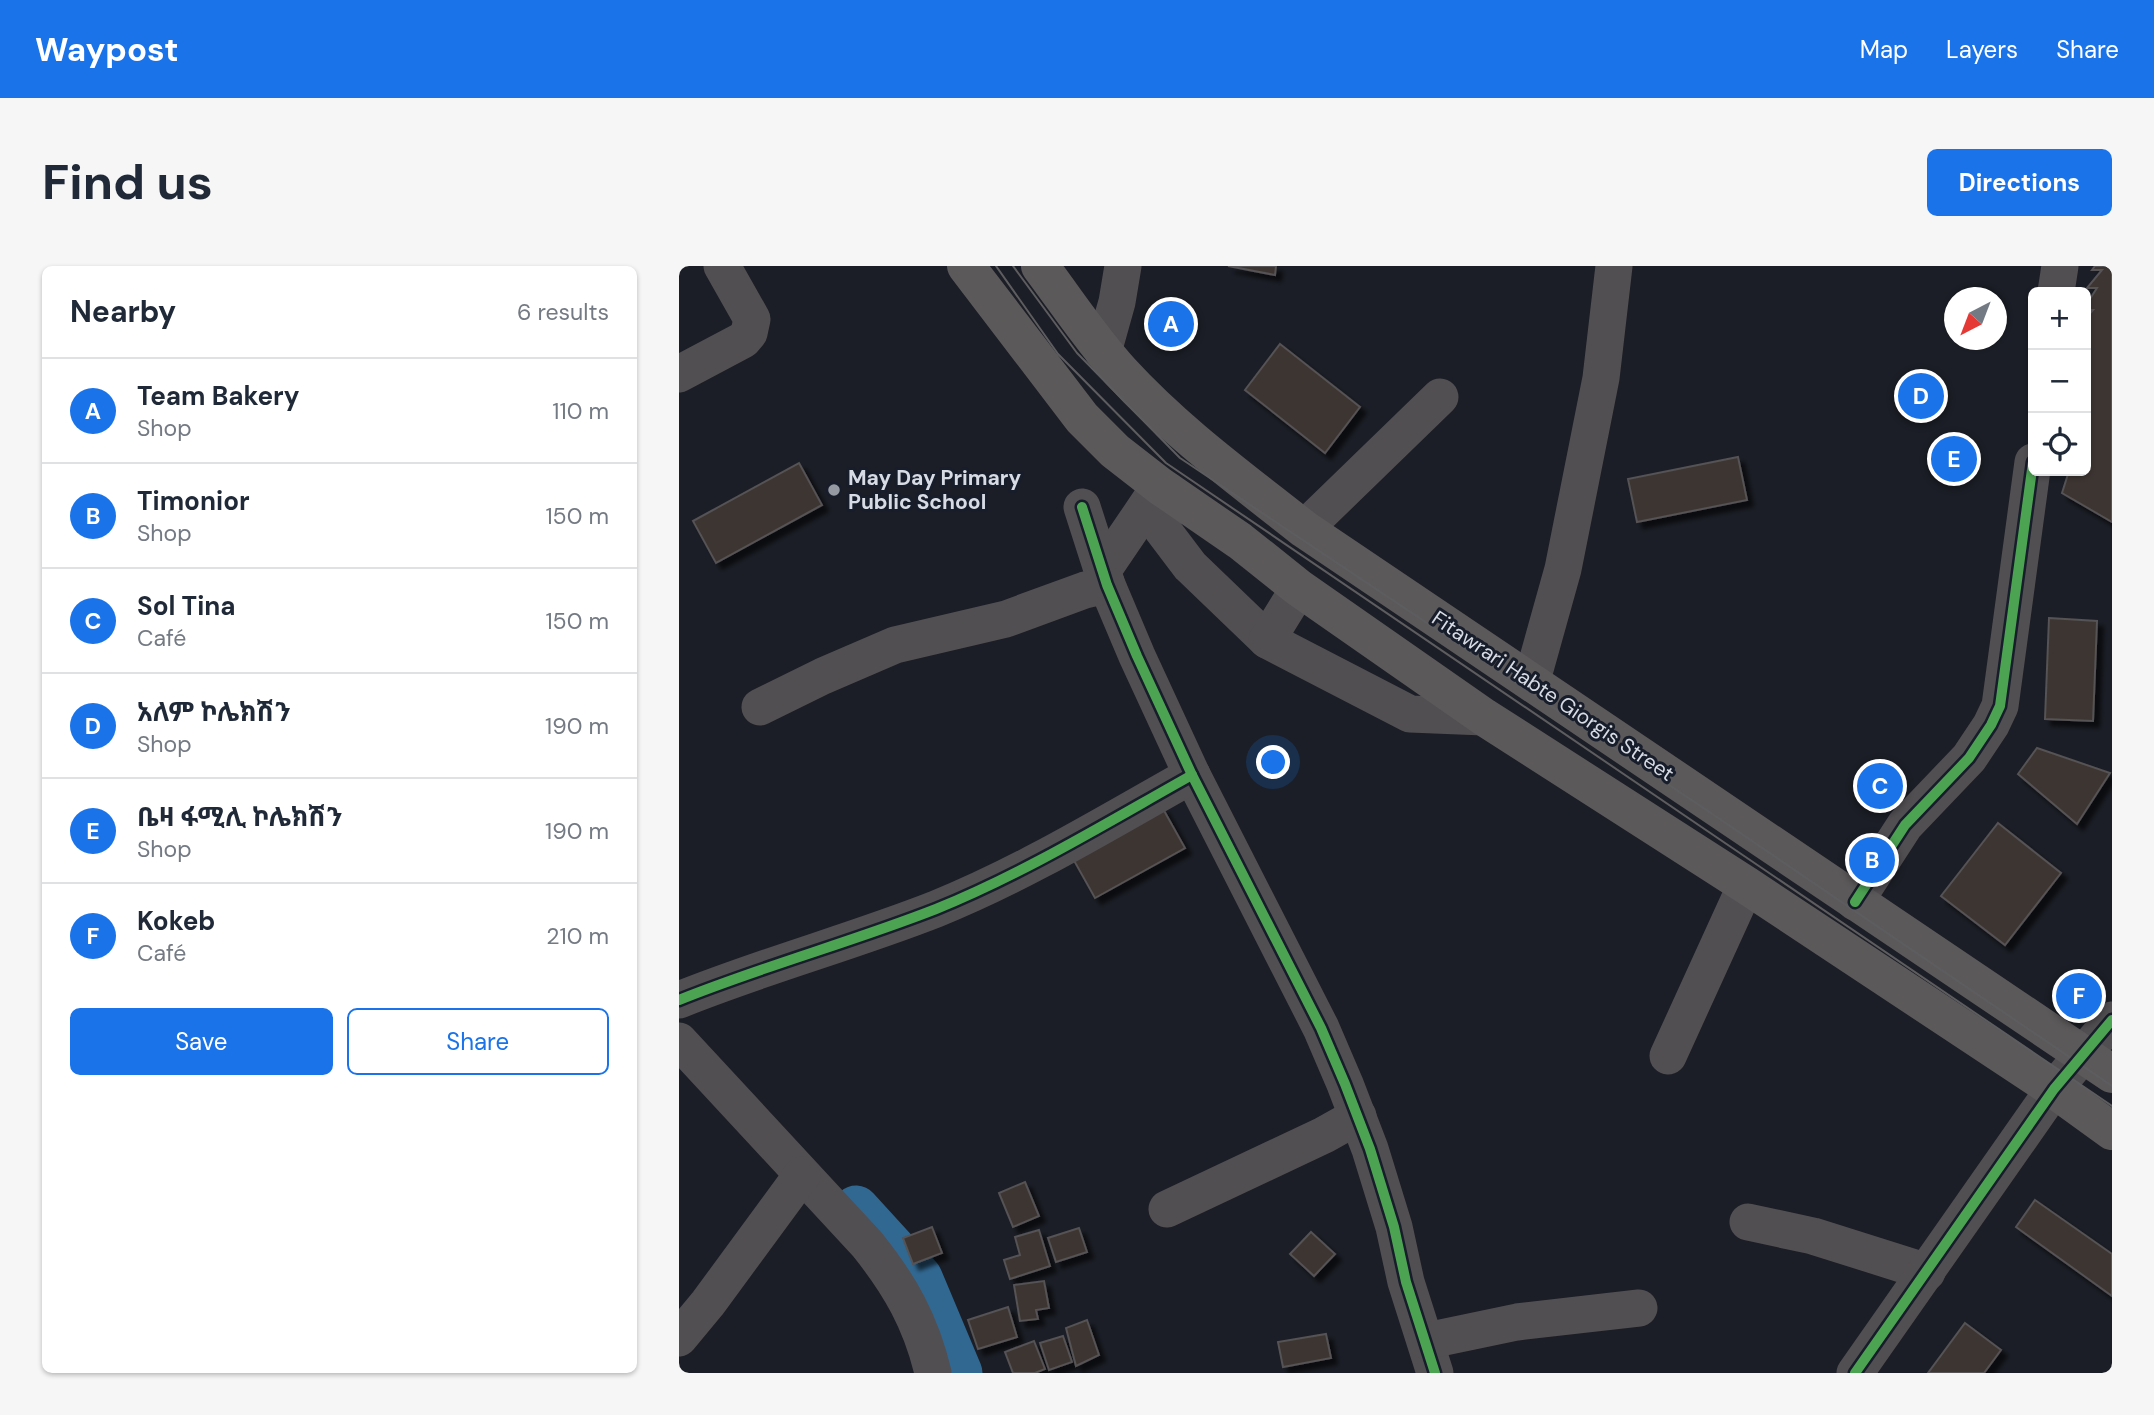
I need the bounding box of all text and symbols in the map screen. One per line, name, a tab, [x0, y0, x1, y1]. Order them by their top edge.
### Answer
text: Waypost	[35, 28, 178, 71]
text: Map	[1860, 34, 1908, 65]
text: Layers	[1946, 34, 2018, 65]
text: Share	[2056, 34, 2119, 65]
button: Directions	[1927, 149, 2112, 216]
text: Find us	[42, 150, 213, 214]
north arrow	[1944, 287, 2007, 350]
map controls	[2028, 287, 2091, 476]
button: +	[2028, 287, 2091, 350]
text: Nearby	[70, 292, 176, 331]
text: 6 results	[517, 297, 609, 327]
pin: A	[1148, 298, 1194, 350]
button: −	[2028, 350, 2091, 413]
pin: D	[1898, 370, 1944, 422]
text: Team Bakery	[137, 379, 299, 413]
text: A	[85, 396, 101, 426]
text: 110 m	[552, 396, 609, 426]
text: Shop	[137, 413, 192, 443]
button: locate	[2028, 413, 2091, 476]
pin: E	[1931, 433, 1977, 485]
place label: May Day Primary Public School	[848, 464, 1021, 516]
marker: May Day Primary Public School	[826, 482, 842, 498]
text: Timonior	[137, 484, 250, 518]
text: B	[86, 501, 100, 531]
text: 150 m	[545, 501, 609, 531]
text: Shop	[137, 518, 192, 548]
text: Sol Tina	[137, 589, 236, 623]
street label: Fitawrari Habte Giorgis Street	[1426, 604, 1680, 788]
text: C	[85, 606, 101, 636]
text: 150 m	[545, 606, 609, 636]
text: Café	[137, 623, 186, 653]
text: አለም ኮሌክሽን	[137, 695, 291, 729]
text: D	[85, 711, 101, 741]
text: 190 m	[545, 711, 609, 741]
text: Shop	[137, 729, 192, 759]
your location	[1256, 745, 1290, 779]
pin: C	[1857, 760, 1903, 812]
text: ቤዛ ፋሚሊ ኮሌክሽን	[137, 800, 343, 834]
text: E	[86, 816, 100, 846]
text: 190 m	[545, 816, 609, 846]
text: Shop	[137, 834, 192, 864]
pin: B	[1849, 834, 1895, 886]
text: Kokeb	[137, 904, 215, 938]
text: F	[87, 921, 99, 951]
text: 210 m	[546, 921, 609, 951]
text: Café	[137, 938, 186, 968]
pin: F	[2056, 970, 2102, 1022]
button: Save	[70, 1008, 333, 1075]
button: Share	[347, 1008, 609, 1075]

